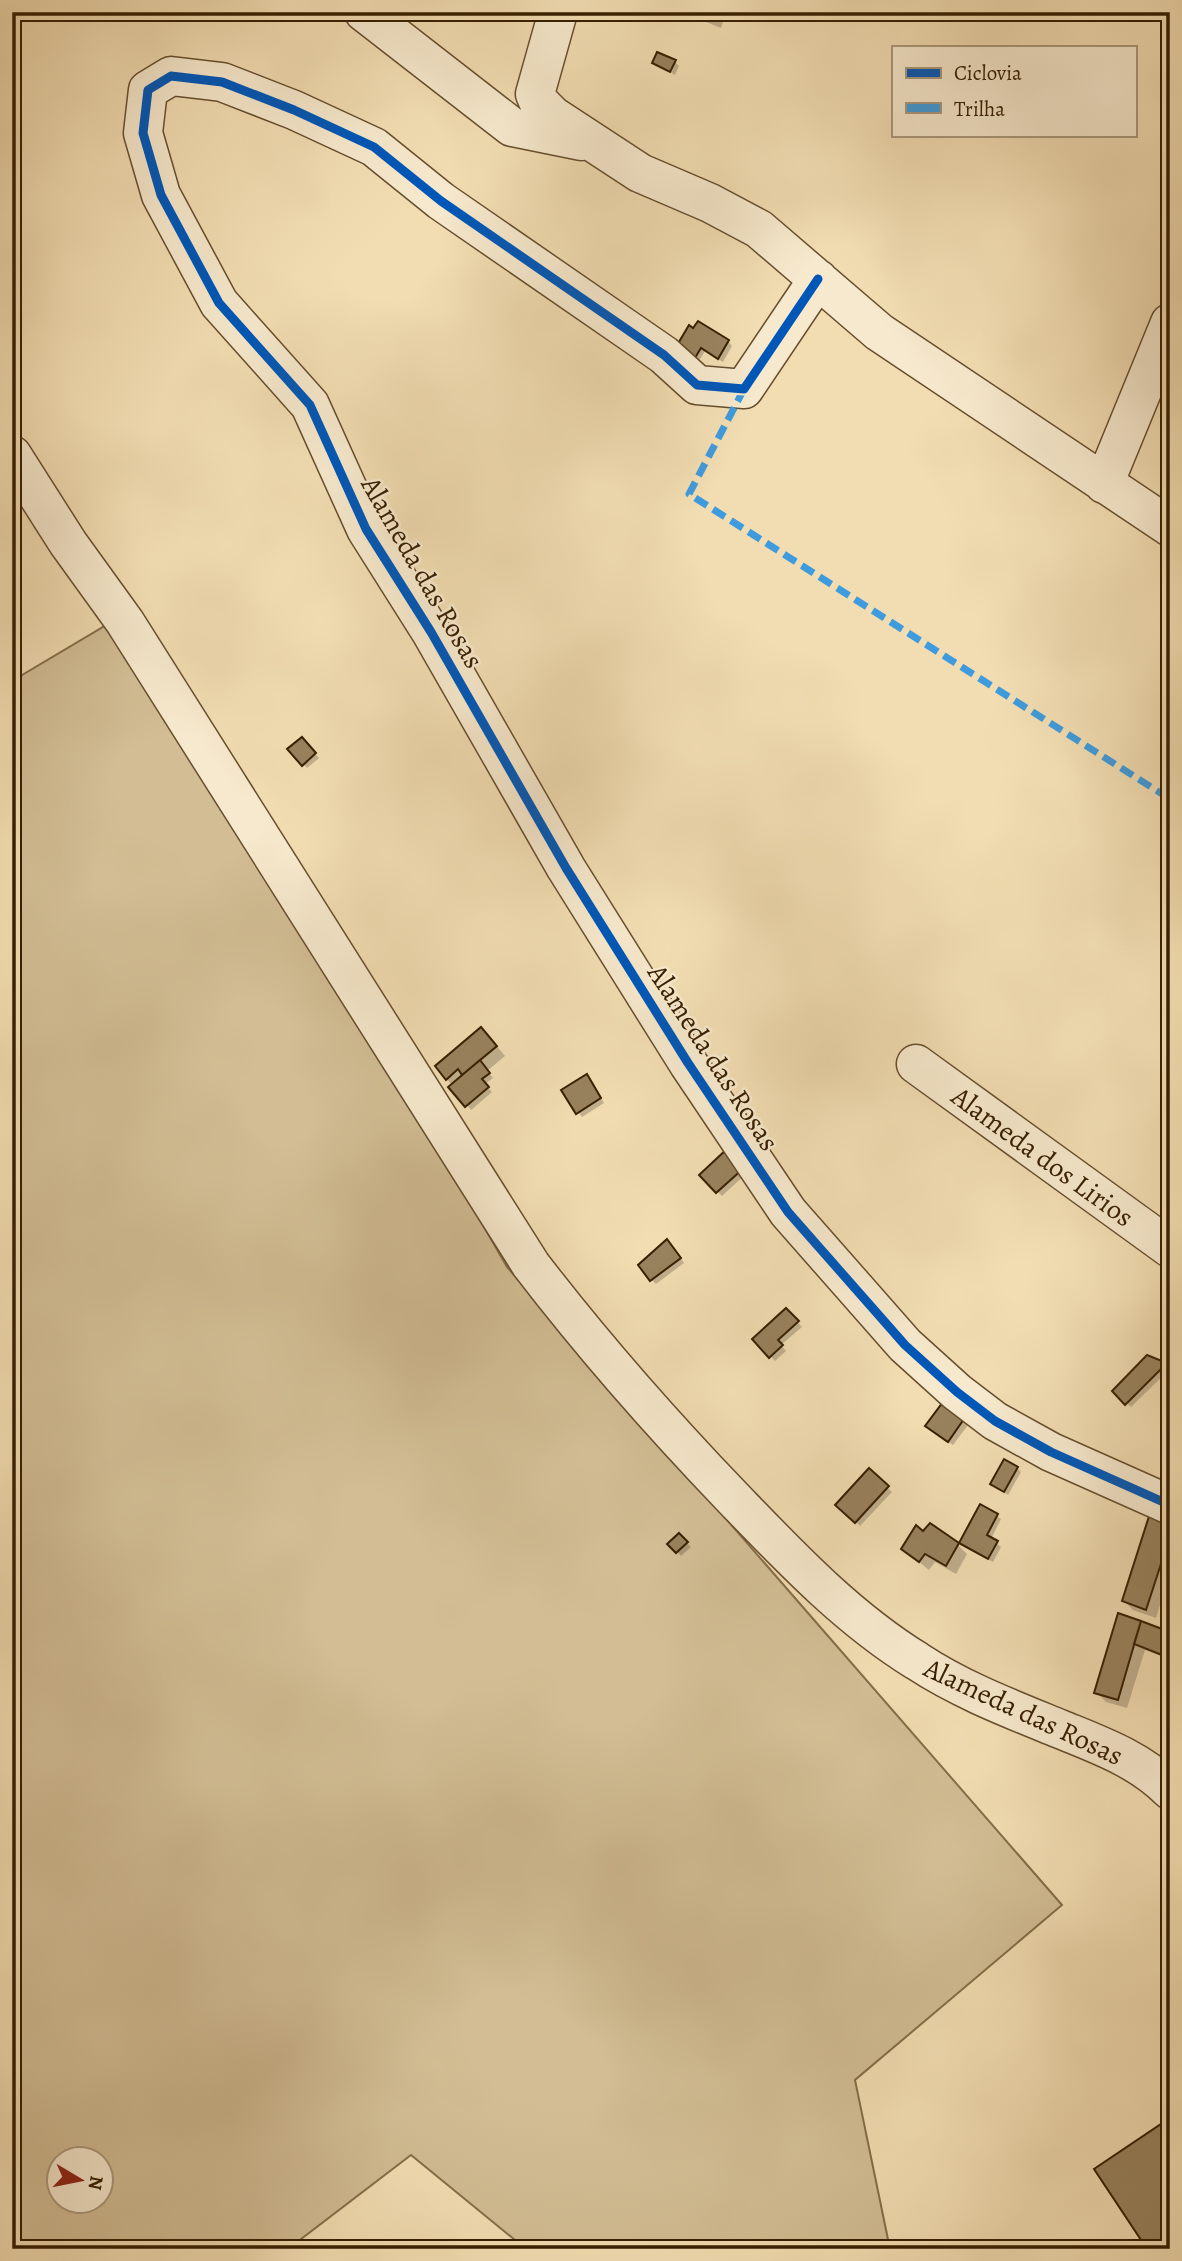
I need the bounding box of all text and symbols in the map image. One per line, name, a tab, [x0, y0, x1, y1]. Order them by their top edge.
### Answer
legend	[892, 46, 1136, 136]
text: Ciclovia	[954, 59, 1022, 87]
text: Trilha	[954, 95, 1005, 123]
street label: Alameda das Rosas	[351, 469, 493, 675]
street label: Alameda das Rosas	[638, 956, 788, 1158]
street label: Alameda dos Lirios	[943, 1077, 1141, 1236]
street label: Alameda das Rosas	[917, 1649, 1129, 1775]
north arrow	[46, 2146, 116, 2216]
text: N	[82, 2174, 110, 2192]

